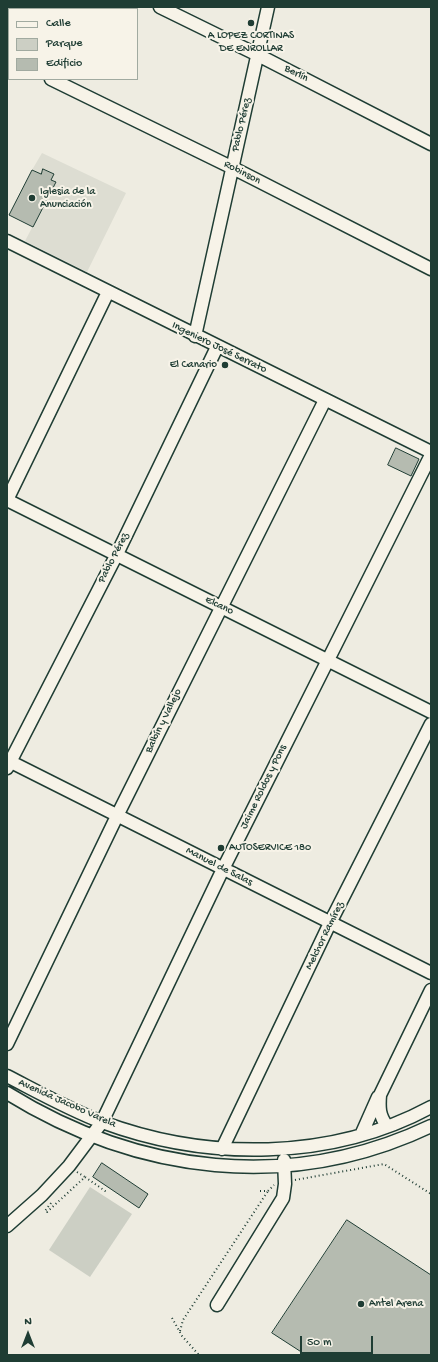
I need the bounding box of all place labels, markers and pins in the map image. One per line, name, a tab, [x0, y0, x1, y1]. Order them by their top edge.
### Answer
marker: A LOPEZ CORTINAS DE ENROLLAR	[246, 18, 256, 28]
place label: A LOPEZ CORTINAS DE ENROLLAR	[208, 29, 294, 55]
place label: Iglesia de la Anunciación	[40, 185, 95, 211]
marker: Iglesia de la Anunciación	[27, 193, 37, 203]
place label: El Canario	[170, 358, 217, 372]
marker: El Canario	[220, 360, 230, 370]
place label: AUTOSERVICE 180	[229, 841, 311, 855]
marker: AUTOSERVICE 180	[216, 843, 226, 853]
place label: Antel Arena	[369, 1297, 423, 1311]
marker: Antel Arena	[356, 1299, 366, 1309]

